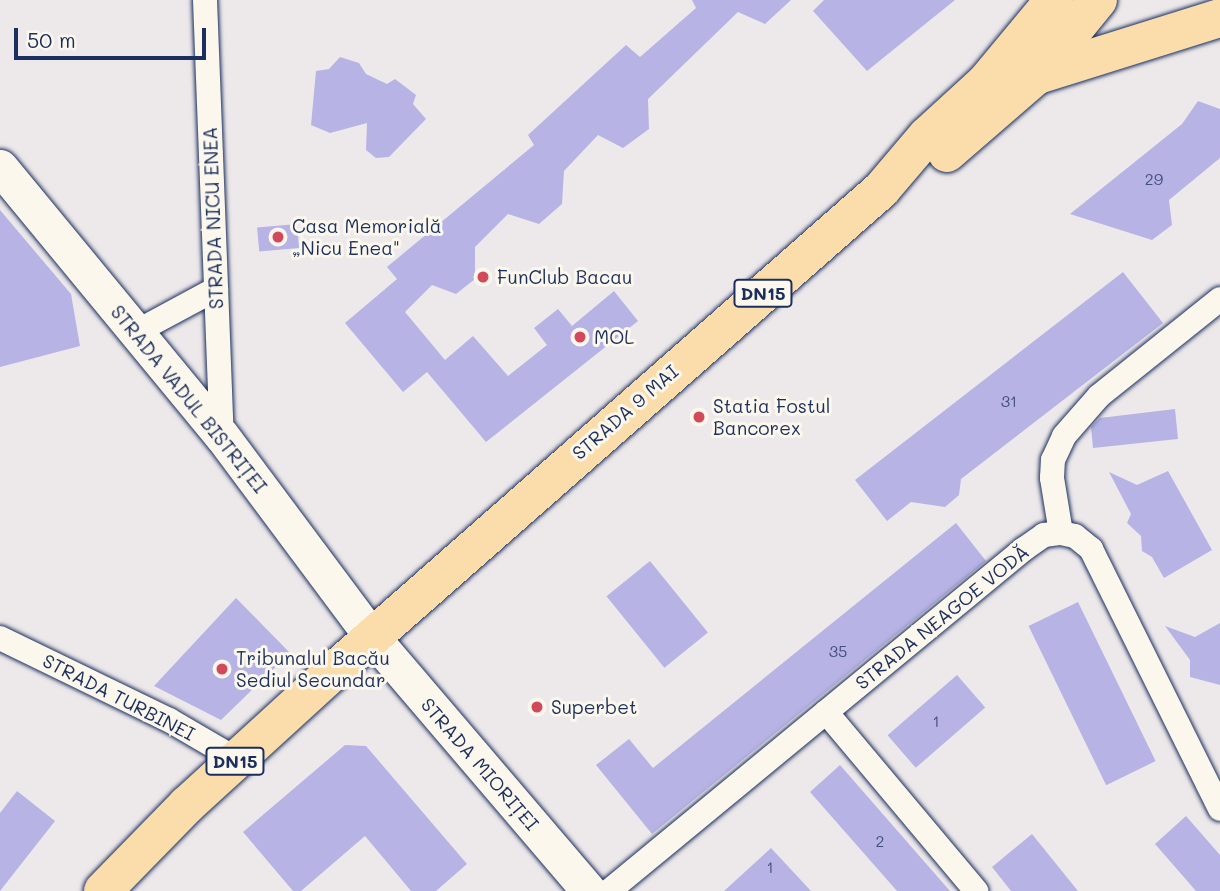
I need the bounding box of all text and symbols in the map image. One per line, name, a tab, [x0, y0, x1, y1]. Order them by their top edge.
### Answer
scale bar	[18, 14, 210, 58]
text: 50 m	[27, 26, 76, 53]
street label: STRADA NICU ENEA	[198, 126, 228, 310]
house number: 29	[1145, 169, 1163, 189]
place label: Casa Memorială „Nicu Enea"	[292, 215, 442, 259]
marker: Casa Memorială „Nicu Enea"	[270, 229, 286, 245]
place label: FunClub Bacau	[497, 266, 632, 288]
marker: FunClub Bacau	[475, 269, 491, 285]
road number: DN15	[733, 278, 793, 307]
street label: STRADA VADUL BISTRIȚEI	[106, 301, 272, 497]
place label: MOL	[594, 326, 634, 348]
marker: MOL	[572, 329, 588, 345]
street label: STRADA 9 MAI	[567, 360, 683, 464]
house number: 31	[1001, 391, 1017, 411]
place label: Statia Fostul Bancorex	[713, 395, 831, 439]
marker: Statia Fostul Bancorex	[691, 409, 707, 425]
street label: STRADA NEAGOE VODĂ	[851, 540, 1033, 694]
house number: 35	[829, 641, 847, 661]
place label: Tribunalul Bacău Sediul Secundar	[236, 647, 390, 691]
street label: STRADA TURBINEI	[39, 649, 199, 745]
marker: Tribunalul Bacău Sediul Secundar	[214, 661, 230, 677]
street label: STRADA MIORIȚEI	[416, 693, 544, 835]
place label: Superbet	[551, 696, 637, 718]
marker: Superbet	[529, 699, 545, 715]
house number: 1	[932, 711, 940, 731]
road number: DN15	[205, 746, 265, 776]
house number: 2	[876, 831, 884, 851]
house number: 1	[766, 857, 774, 877]

